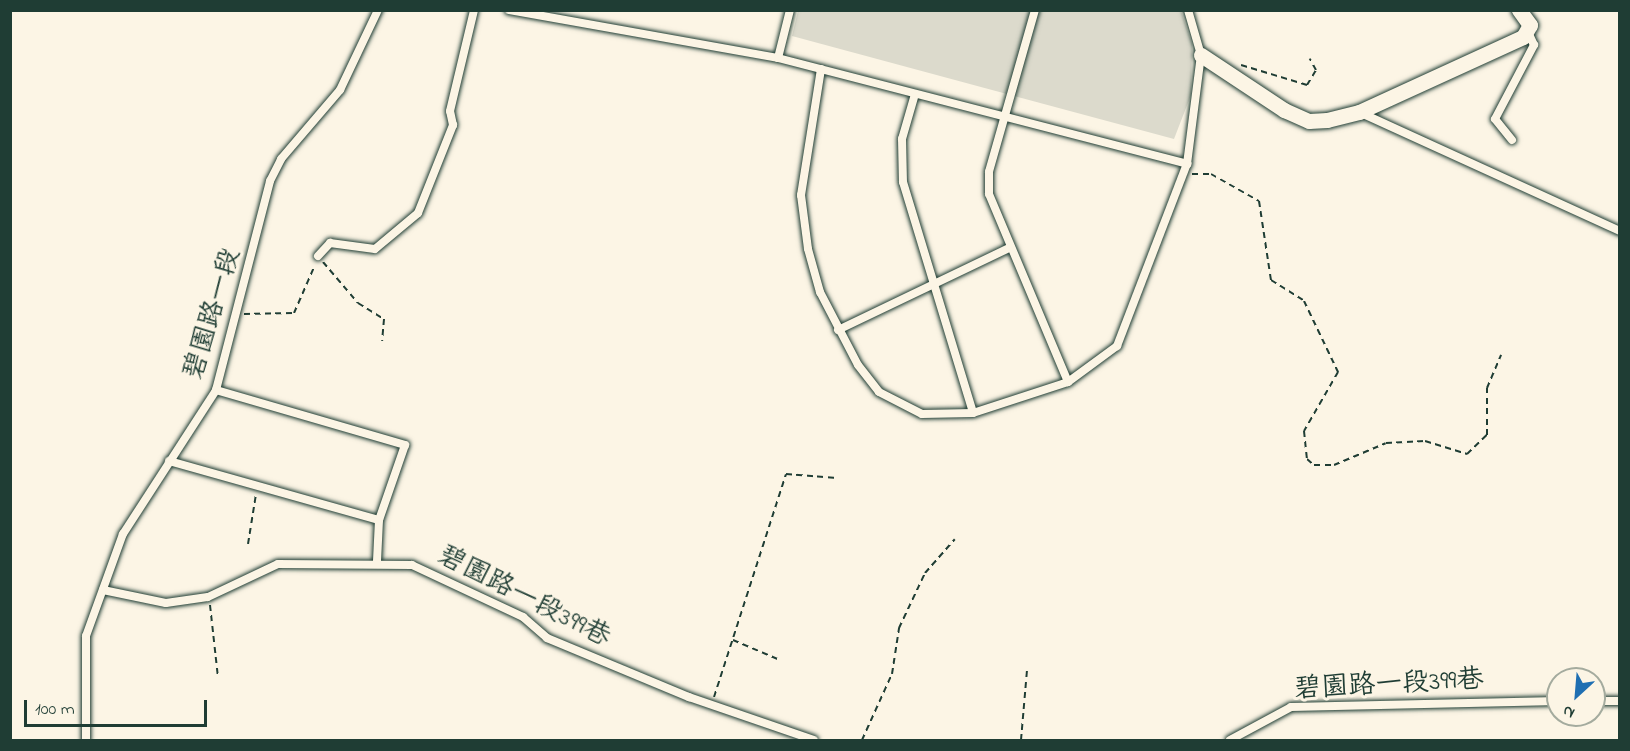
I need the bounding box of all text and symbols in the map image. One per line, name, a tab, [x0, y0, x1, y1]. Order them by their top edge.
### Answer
street label: 碧園路一段	[178, 245, 248, 383]
street label: 碧園路一段399巷	[432, 540, 616, 654]
street label: 碧園路一段399巷	[1294, 664, 1484, 706]
north arrow	[1546, 667, 1606, 727]
scale bar	[27, 688, 210, 726]
text: 100 m	[35, 697, 75, 723]
text: N	[1559, 698, 1579, 725]

